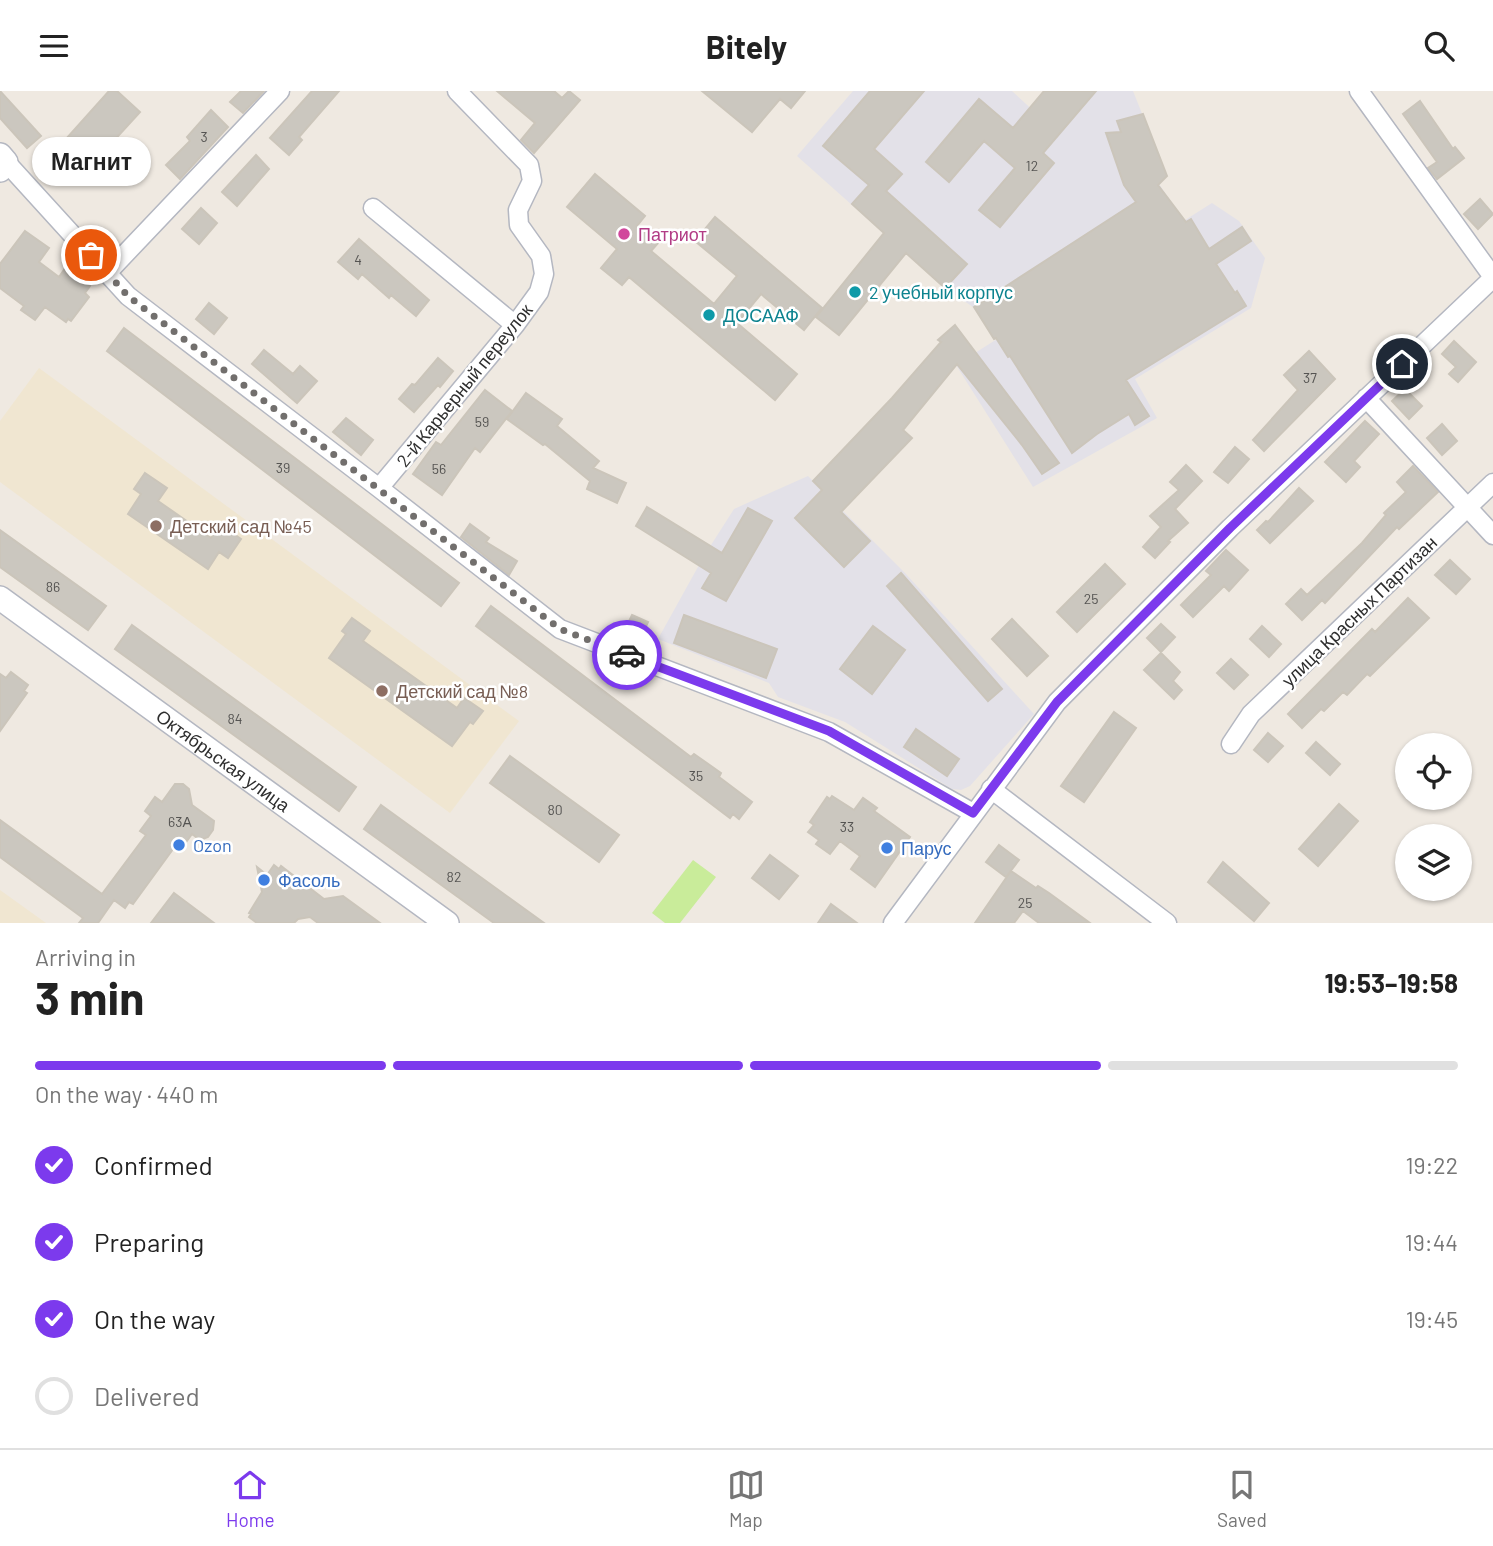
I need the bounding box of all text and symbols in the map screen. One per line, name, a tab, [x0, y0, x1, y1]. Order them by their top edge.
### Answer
icon: menu	[35, 27, 73, 65]
text: Bitely	[706, 27, 787, 65]
icon: search	[1420, 27, 1458, 65]
house number: 3	[200, 128, 208, 145]
callout: Магнит	[32, 136, 150, 185]
text: Магнит	[51, 147, 132, 175]
house number: 12	[1026, 157, 1038, 174]
place label: Патриот	[638, 223, 707, 245]
pin	[61, 225, 121, 285]
marker: Патриот	[616, 226, 632, 242]
icon: bag	[72, 236, 110, 274]
house number: 4	[354, 251, 362, 268]
place label: 2 учебный корпус	[869, 281, 1013, 303]
marker: 2 учебный корпус	[847, 284, 863, 300]
street label: 2-й Карьерный переулок	[391, 299, 537, 471]
place label: ДОСААФ	[723, 304, 799, 326]
marker: ДОСААФ	[701, 307, 717, 323]
pin	[1372, 334, 1432, 394]
icon: home	[1383, 345, 1421, 383]
house number: 37	[1303, 369, 1317, 386]
house number: 59	[475, 413, 489, 430]
house number: 39	[276, 459, 290, 476]
house number: 56	[432, 460, 446, 477]
place label: Детский сад №45	[170, 515, 312, 537]
marker: Детский сад №45	[148, 518, 164, 534]
street label: улица Красных Партизан	[1277, 531, 1441, 691]
house number: 86	[46, 578, 60, 595]
house number: 25	[1084, 590, 1098, 607]
courier	[592, 620, 662, 690]
icon: car	[608, 636, 646, 674]
place label: Детский сад №8	[396, 680, 528, 702]
marker: Детский сад №8	[374, 683, 390, 699]
street label: Октябрьская улица	[152, 704, 295, 817]
house number: 84	[227, 710, 243, 727]
map controls	[1395, 733, 1472, 901]
button: locate	[1395, 733, 1472, 810]
house number: 35	[689, 767, 703, 784]
house number: 80	[547, 801, 563, 818]
house number: 63А	[168, 813, 193, 830]
house number: 33	[840, 818, 854, 835]
button: layers	[1395, 824, 1472, 901]
place label: Ozon	[193, 834, 232, 856]
marker: Ozon	[171, 837, 187, 853]
place label: Парус	[901, 837, 952, 859]
marker: Парус	[879, 840, 895, 856]
house number: 82	[447, 868, 461, 885]
place label: Фасоль	[278, 869, 340, 891]
marker: Фасоль	[256, 872, 272, 888]
house number: 25	[1018, 894, 1032, 911]
text: Arriving in	[35, 943, 136, 971]
text: 19:53–19:58	[1325, 967, 1458, 998]
text: 3 min	[35, 969, 144, 1024]
text: On the way · 440 m	[35, 1080, 218, 1108]
icon: check	[35, 1146, 73, 1184]
text: Confirmed	[94, 1149, 213, 1180]
text: 19:22	[1406, 1151, 1458, 1179]
icon: check	[35, 1223, 73, 1261]
text: Preparing	[94, 1226, 204, 1257]
text: 19:44	[1405, 1228, 1458, 1256]
icon: check	[35, 1300, 73, 1338]
text: On the way	[94, 1303, 215, 1334]
text: 19:45	[1406, 1305, 1458, 1333]
text: Delivered	[94, 1380, 200, 1411]
tab: Home	[226, 1466, 275, 1531]
tab: Map	[727, 1466, 765, 1531]
tab: Saved	[1217, 1466, 1267, 1531]

